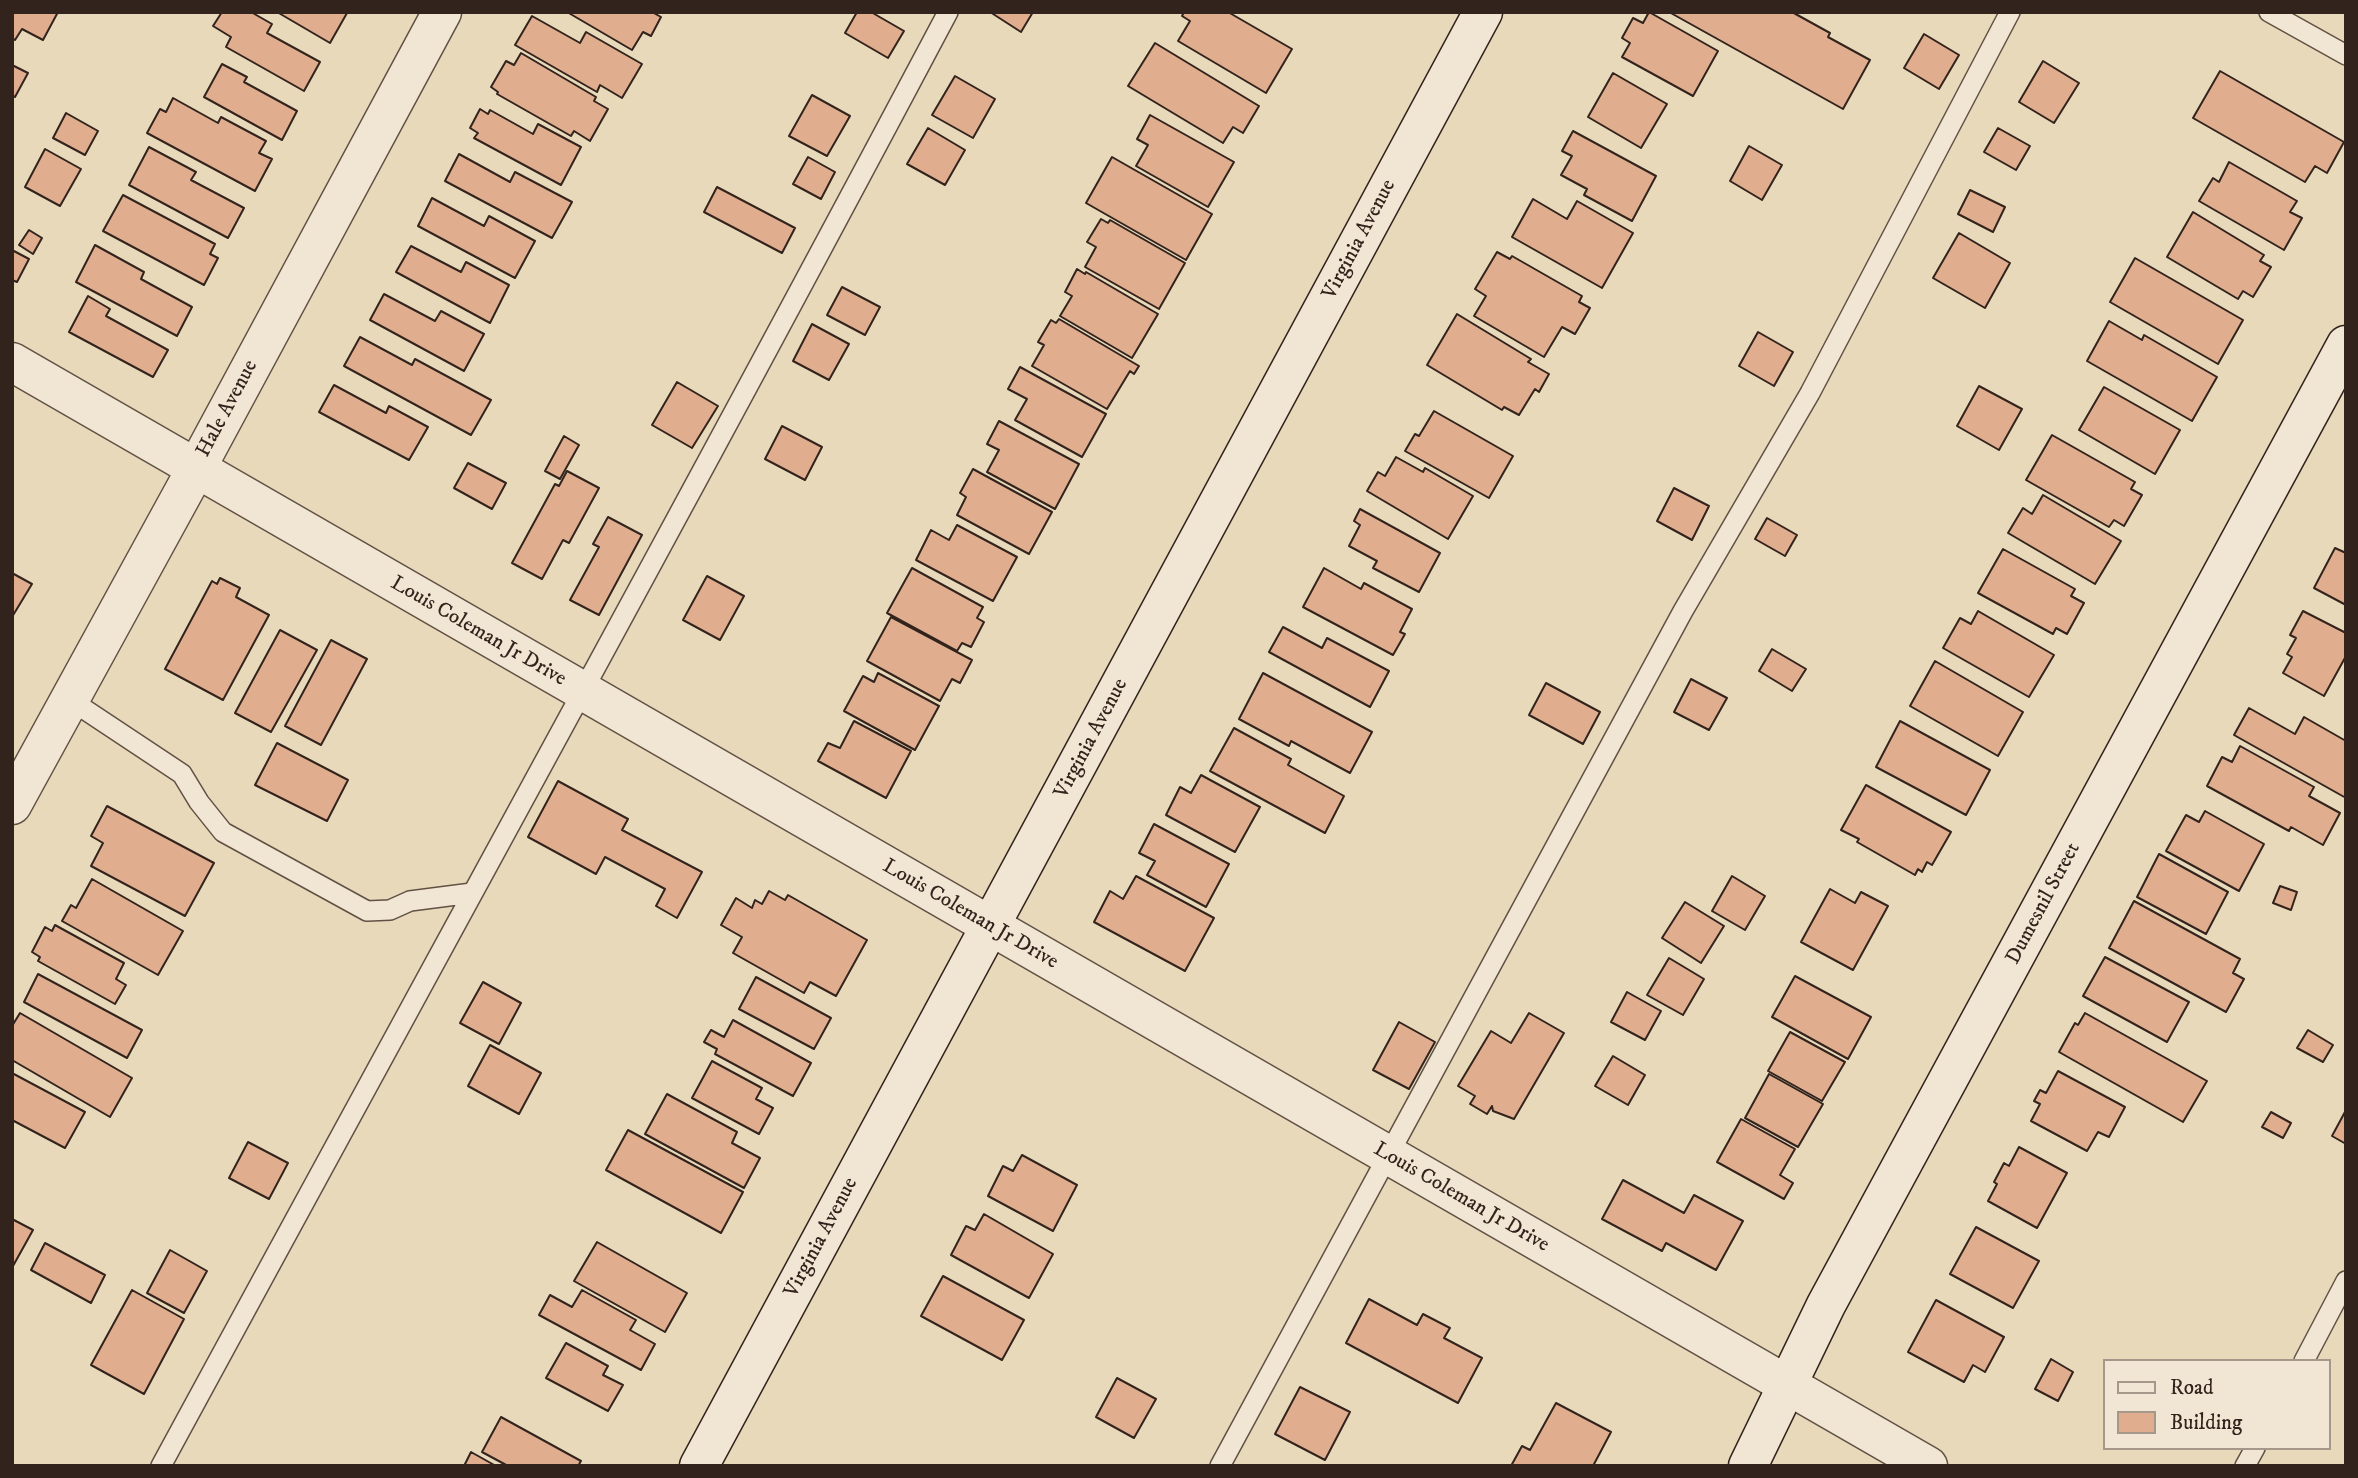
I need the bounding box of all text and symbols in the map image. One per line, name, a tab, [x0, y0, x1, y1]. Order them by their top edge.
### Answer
street label: Virginia Avenue	[1318, 176, 1402, 304]
street label: Hale Avenue	[192, 356, 264, 462]
street label: Louis Coleman Jr Drive	[386, 571, 570, 693]
street label: Virginia Avenue	[1050, 675, 1134, 803]
street label: Dumesnil Street	[2001, 839, 2087, 969]
street label: Louis Coleman Jr Drive	[878, 854, 1062, 976]
street label: Louis Coleman Jr Drive	[1369, 1137, 1553, 1259]
street label: Virginia Avenue	[780, 1174, 864, 1302]
legend	[2102, 1359, 2330, 1450]
text: Road	[2170, 1375, 2214, 1401]
text: Building	[2170, 1410, 2242, 1436]

